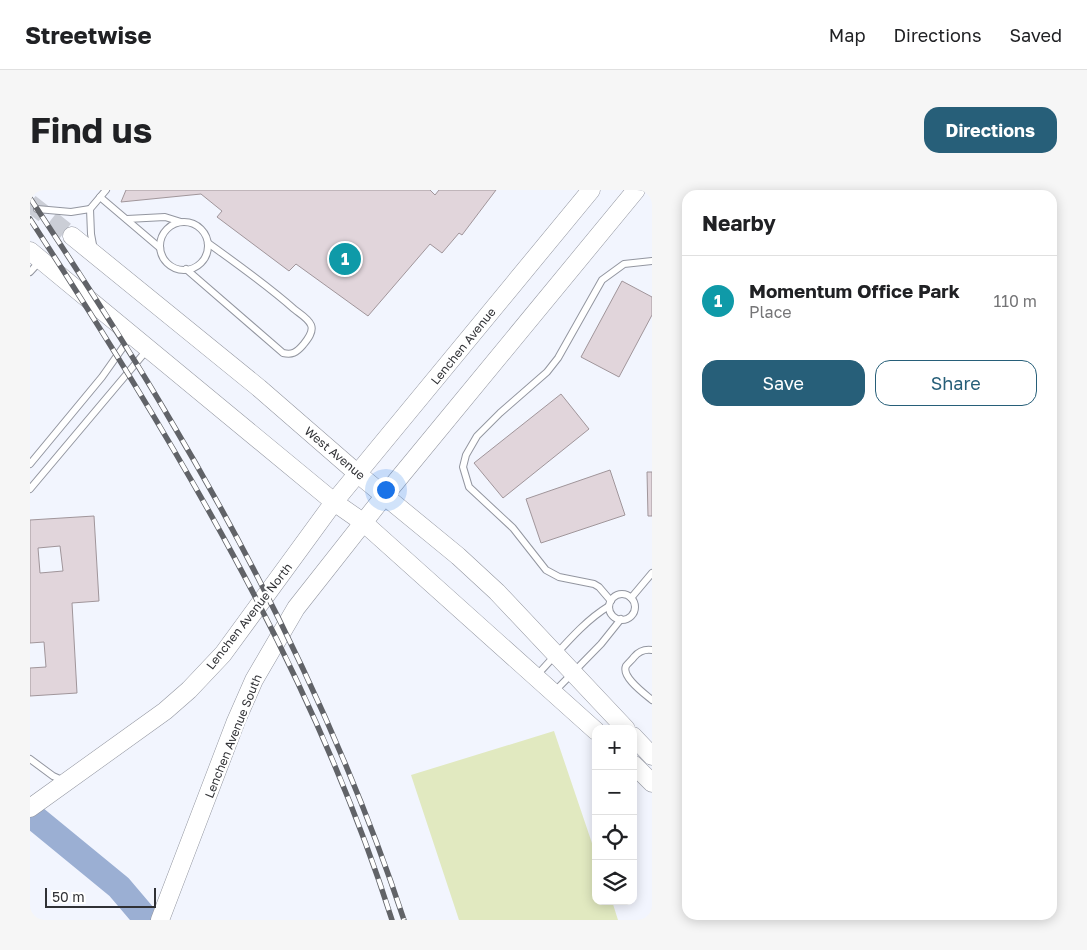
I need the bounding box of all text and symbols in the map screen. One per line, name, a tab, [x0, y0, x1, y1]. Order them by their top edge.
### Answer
text: Streetwise	[25, 20, 152, 49]
text: Map	[829, 24, 865, 46]
text: Directions	[893, 24, 981, 46]
text: Saved	[1009, 24, 1062, 46]
button: Directions	[924, 107, 1057, 153]
text: Find us	[30, 109, 152, 151]
text: Nearby	[702, 210, 776, 236]
pin: 1	[329, 240, 361, 278]
text: Momentum Office Park	[749, 279, 960, 302]
text: 1	[714, 291, 722, 311]
text: 110 m	[993, 291, 1037, 311]
text: Place	[749, 302, 792, 322]
street label: Lenchen Avenue	[427, 304, 499, 388]
button: Save	[702, 360, 865, 406]
button: Share	[875, 360, 1037, 406]
street label: West Avenue	[302, 423, 368, 483]
your location	[373, 477, 399, 503]
street label: Lenchen Avenue North	[203, 560, 295, 672]
street label: Lenchen Avenue South	[201, 672, 265, 800]
map controls	[592, 725, 637, 905]
button: +	[592, 725, 637, 770]
button: −	[592, 770, 637, 815]
button: locate	[592, 815, 637, 860]
button: layers	[592, 860, 637, 905]
scale bar	[45, 885, 156, 908]
text: 50 m	[52, 888, 85, 905]

